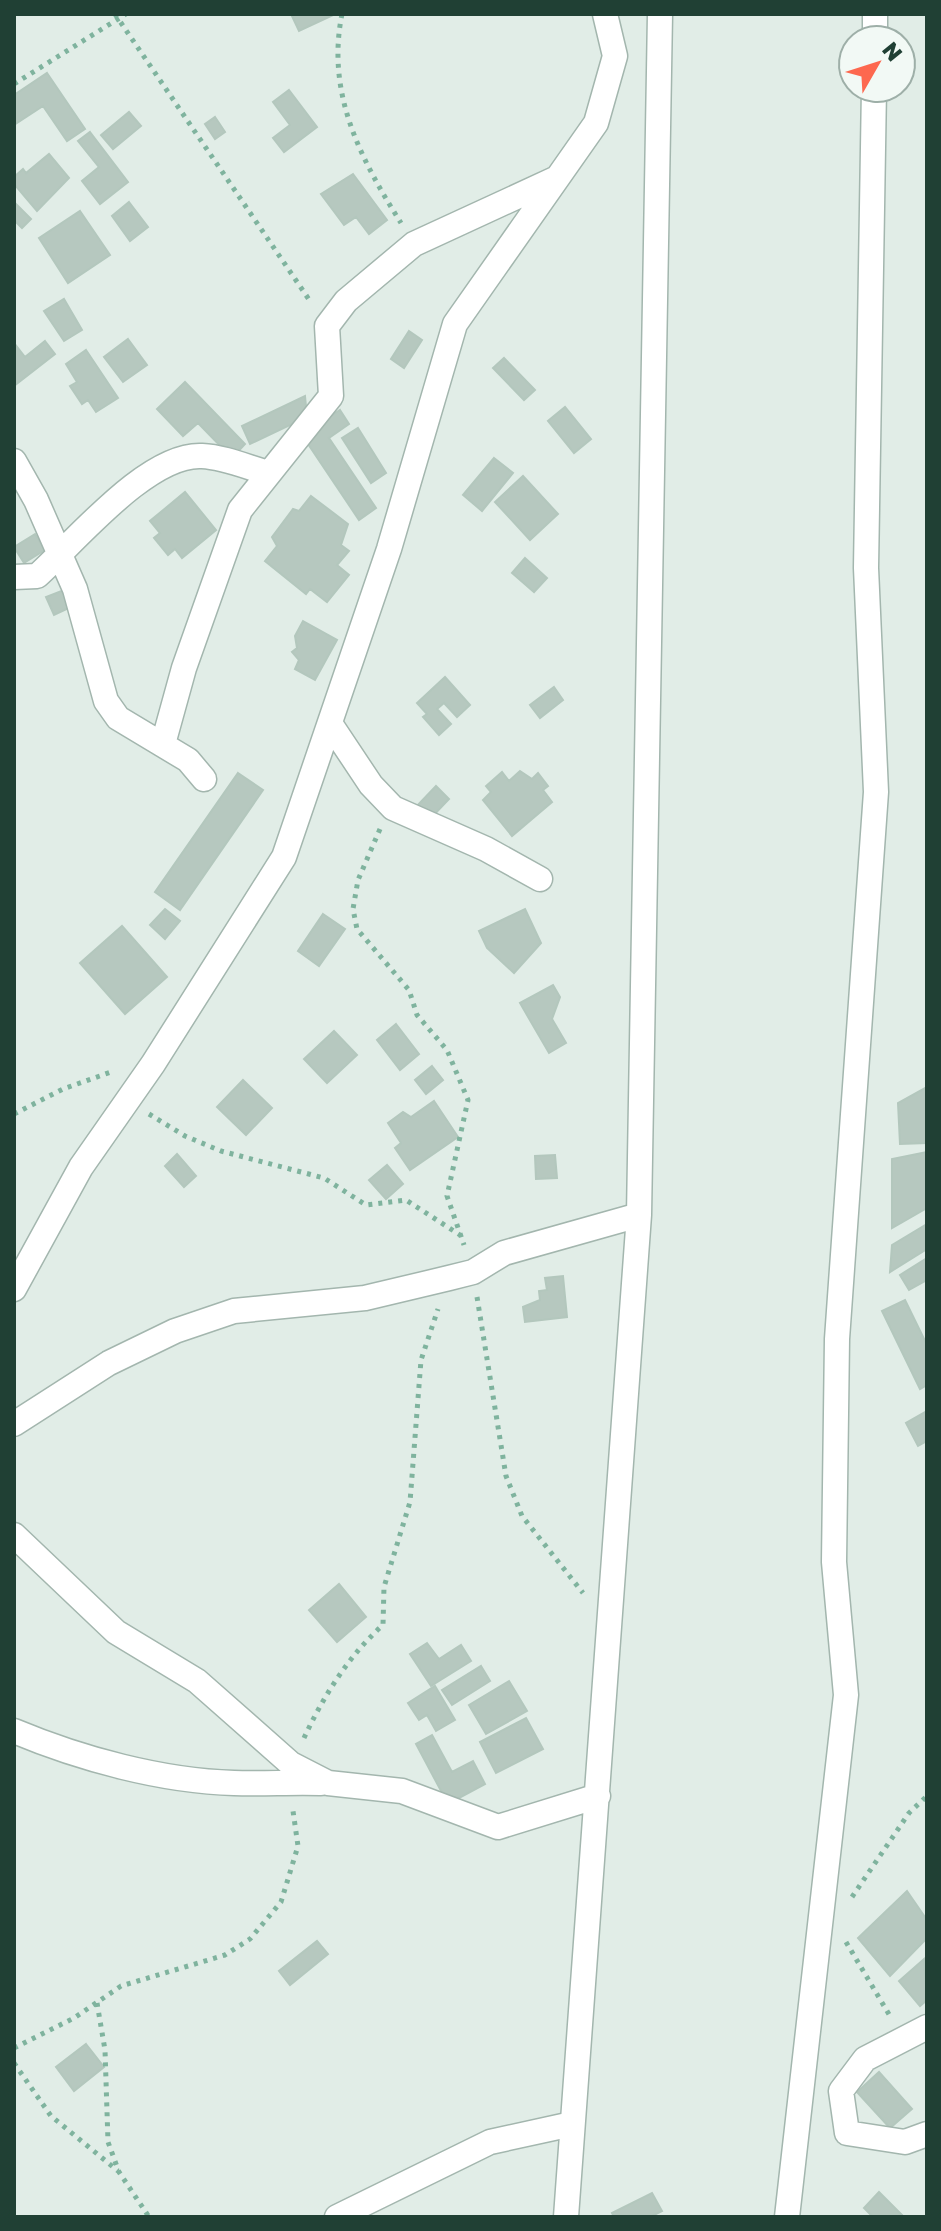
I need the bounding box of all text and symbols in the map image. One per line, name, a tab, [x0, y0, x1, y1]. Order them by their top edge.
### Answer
north arrow	[837, 24, 917, 104]
text: N	[877, 36, 909, 66]

